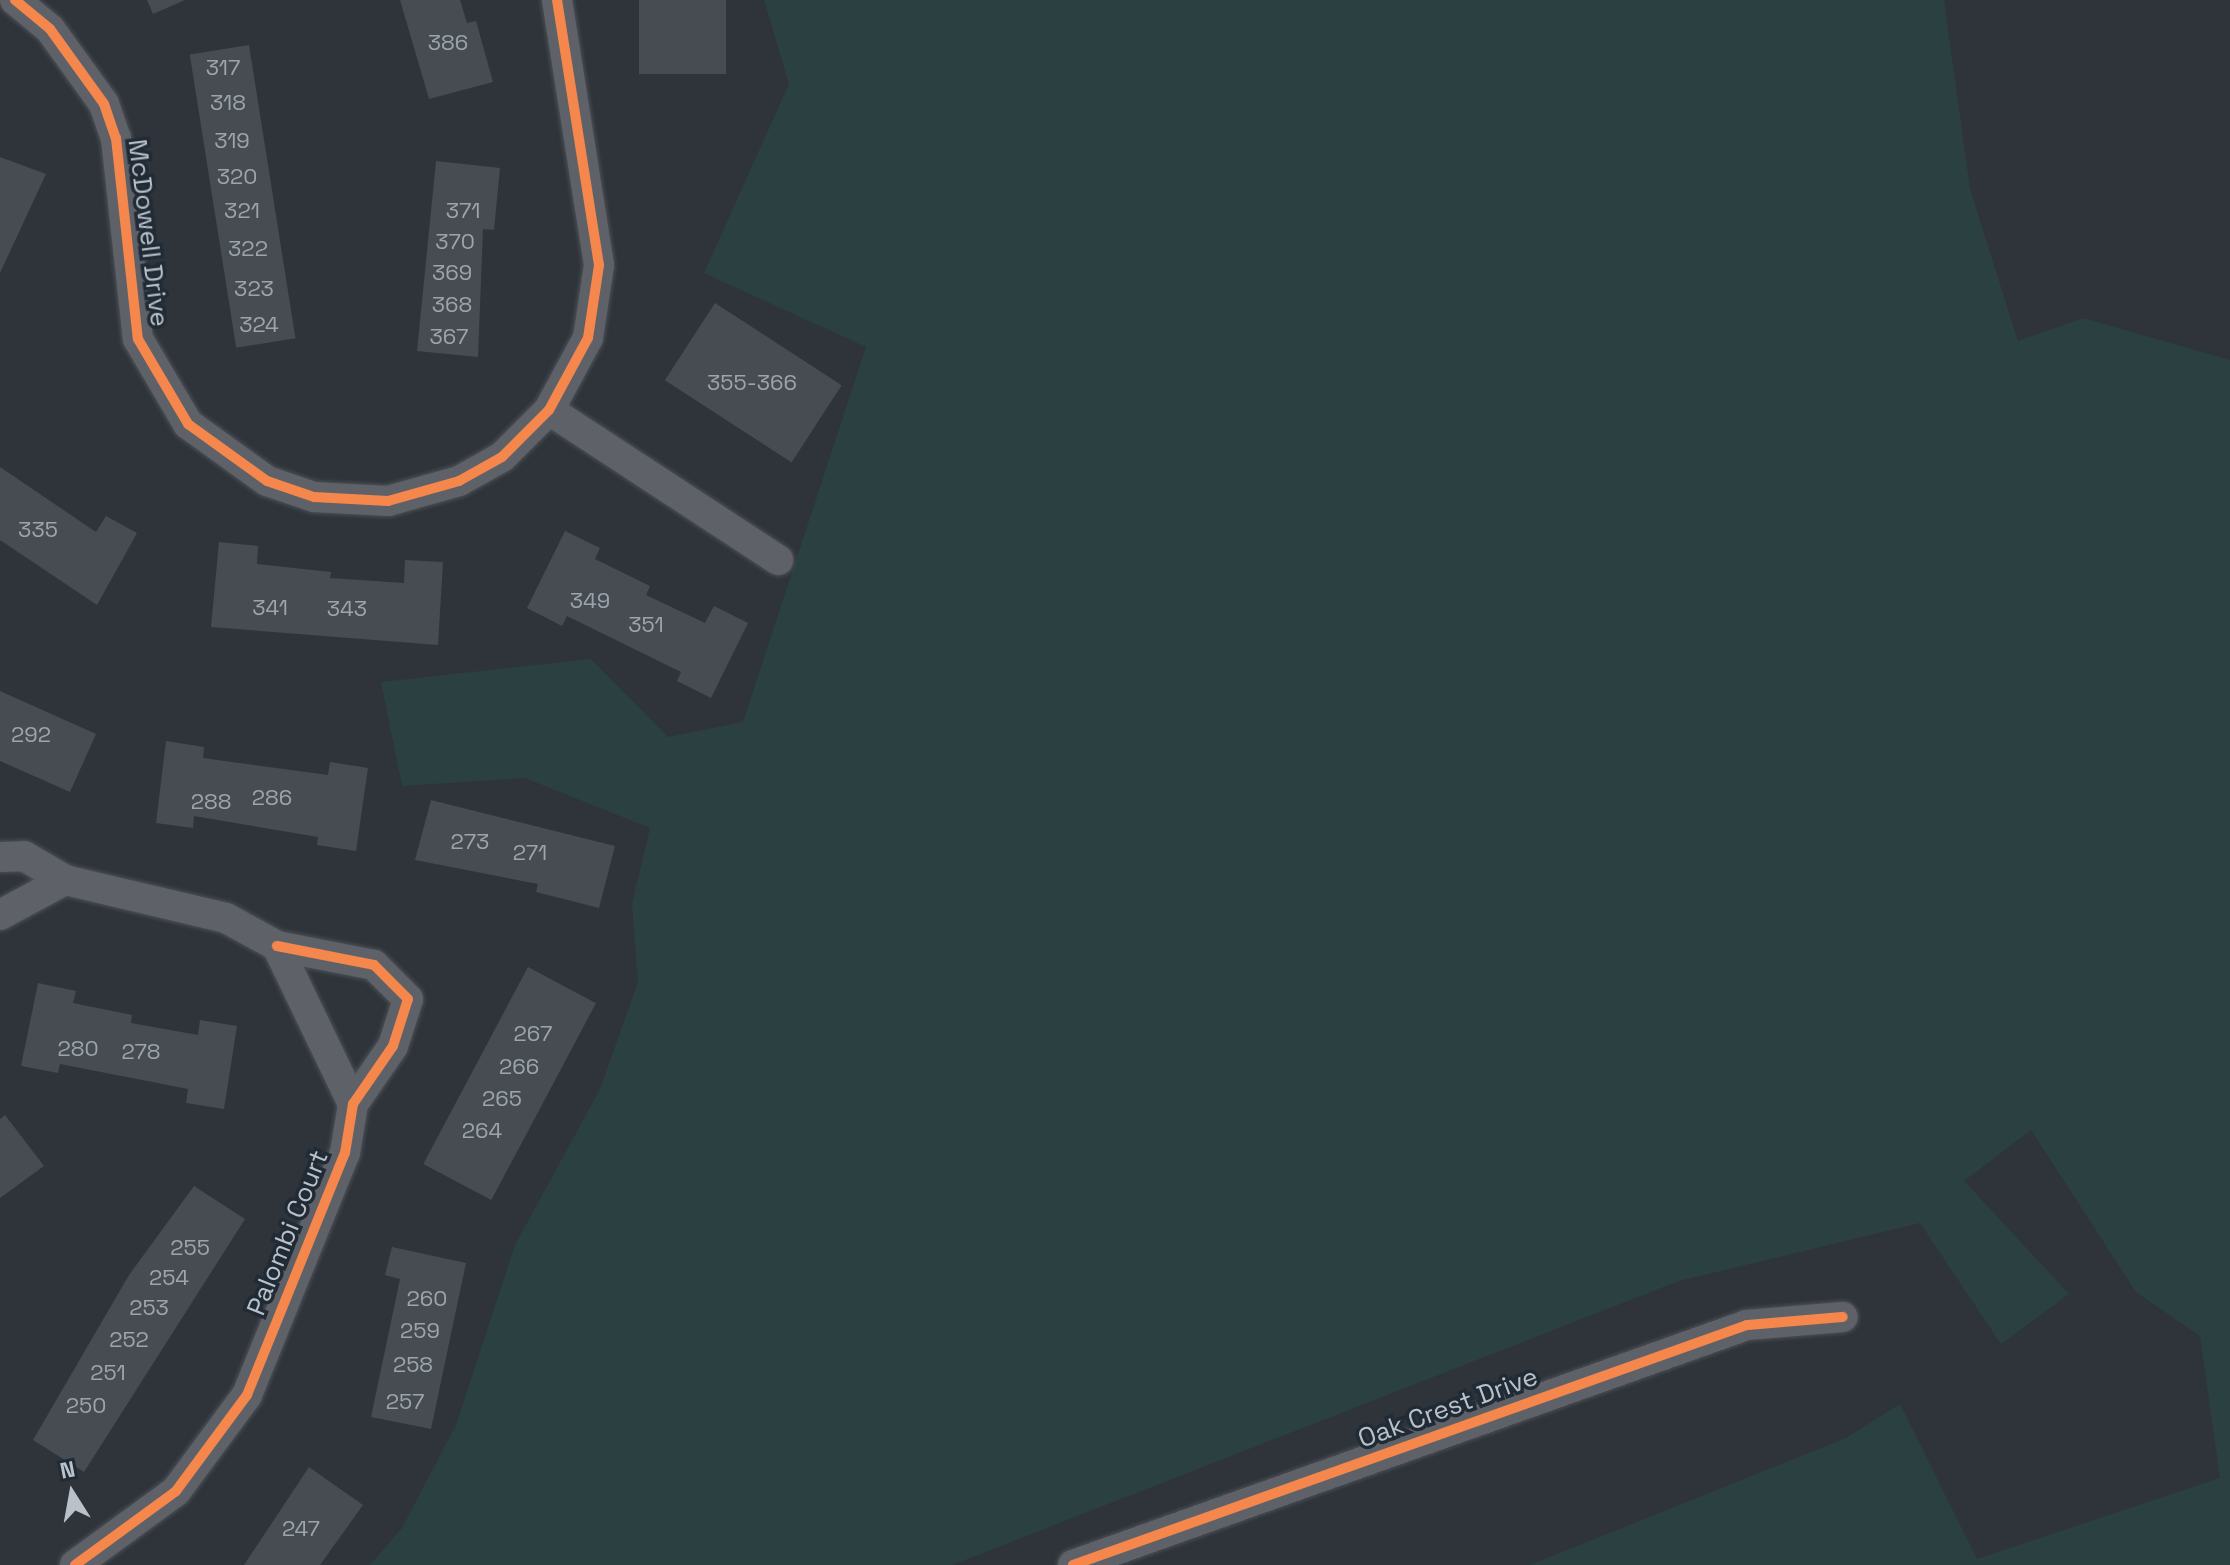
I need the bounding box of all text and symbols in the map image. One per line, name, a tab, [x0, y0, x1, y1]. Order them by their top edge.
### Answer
house number: 386	[428, 30, 468, 56]
house number: 317	[206, 55, 240, 81]
house number: 318	[210, 90, 246, 116]
house number: 319	[214, 128, 250, 154]
street label: McDowell Drive	[121, 137, 175, 329]
house number: 320	[217, 164, 257, 190]
house number: 321	[224, 198, 260, 224]
house number: 371	[446, 198, 480, 224]
house number: 370	[435, 229, 475, 255]
house number: 322	[228, 236, 268, 262]
house number: 369	[432, 260, 472, 286]
house number: 323	[234, 276, 274, 302]
house number: 368	[432, 292, 472, 318]
house number: 324	[239, 312, 279, 338]
house number: 367	[430, 324, 468, 350]
house number: 355-366	[707, 370, 797, 396]
house number: 335	[18, 517, 58, 543]
house number: 349	[570, 588, 610, 614]
house number: 341	[252, 595, 288, 621]
house number: 343	[327, 596, 367, 622]
house number: 351	[628, 612, 664, 638]
house number: 292	[11, 722, 51, 748]
house number: 286	[252, 785, 292, 811]
house number: 288	[191, 789, 231, 815]
house number: 273	[451, 829, 489, 855]
house number: 271	[513, 840, 547, 866]
house number: 267	[514, 1021, 552, 1047]
house number: 280	[57, 1036, 99, 1062]
house number: 278	[121, 1039, 161, 1065]
house number: 266	[499, 1054, 539, 1080]
house number: 265	[482, 1086, 522, 1112]
house number: 264	[462, 1118, 502, 1144]
street label: Palombi Court	[241, 1146, 335, 1320]
house number: 255	[170, 1235, 210, 1261]
house number: 254	[149, 1265, 189, 1291]
house number: 260	[407, 1286, 447, 1312]
house number: 253	[129, 1295, 169, 1321]
house number: 259	[400, 1318, 440, 1344]
house number: 252	[109, 1327, 149, 1353]
house number: 258	[393, 1352, 433, 1378]
house number: 251	[90, 1360, 126, 1386]
street label: Oak Crest Drive	[1354, 1361, 1542, 1455]
house number: 257	[386, 1389, 424, 1415]
house number: 250	[66, 1393, 106, 1419]
north arrow	[32, 1453, 112, 1533]
text: N	[58, 1454, 77, 1485]
house number: 247	[282, 1516, 320, 1542]

